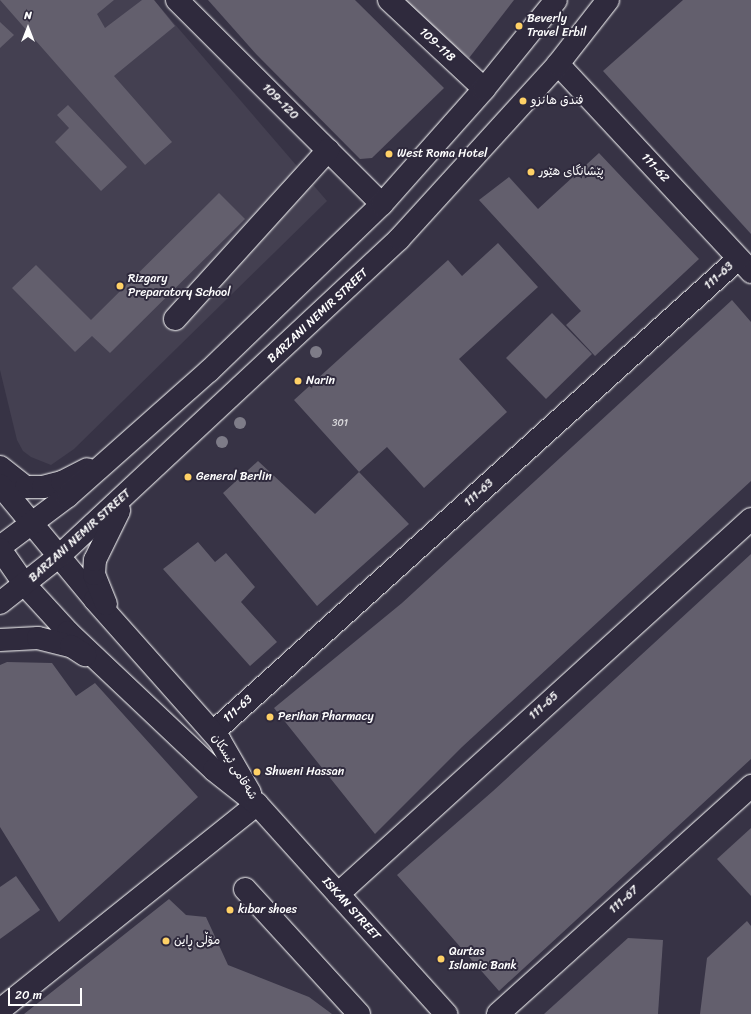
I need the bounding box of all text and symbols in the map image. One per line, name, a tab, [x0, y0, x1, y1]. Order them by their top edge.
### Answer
text: N	[24, 6, 32, 25]
north arrow	[8, 8, 48, 48]
place label: Beverly Travel Erbil	[527, 12, 587, 40]
marker: Beverly Travel Erbil	[514, 21, 524, 31]
street label: 109-118	[416, 25, 458, 65]
street label: 109-120	[259, 81, 301, 123]
place label: فندق هانزو	[531, 94, 583, 108]
marker: فندق هانزو	[518, 96, 528, 106]
place label: West Roma Hotel	[397, 147, 487, 161]
marker: West Roma Hotel	[384, 149, 394, 159]
street label: 111-62	[638, 150, 672, 186]
place label: پێشانگای هێور	[539, 165, 604, 179]
marker: پێشانگای هێور	[526, 167, 536, 177]
street label: 111-63	[701, 259, 737, 293]
street label: BARZANI NEMIR STREET	[265, 265, 371, 367]
place label: Rizgary Preparatory School	[128, 272, 231, 300]
marker: Rizgary Preparatory School	[115, 281, 125, 291]
place label: Narin	[306, 374, 335, 388]
marker: Narin	[293, 376, 303, 386]
house number: 301	[332, 418, 348, 430]
place label: General Berlin	[196, 470, 272, 484]
marker: General Berlin	[183, 472, 193, 482]
street label: 111-63	[461, 476, 497, 510]
street label: BARZANI NEMIR STREET	[26, 486, 134, 586]
street label: 111-65	[526, 689, 562, 723]
street label: 111-63	[220, 692, 256, 726]
place label: Perihan Pharmacy	[278, 710, 374, 724]
marker: Perihan Pharmacy	[265, 712, 275, 722]
street label: شەقامی ئیسکان	[208, 731, 260, 803]
place label: Shweni Hassan	[265, 765, 344, 779]
marker: Shweni Hassan	[252, 767, 262, 777]
street label: ISKAN STREET	[319, 874, 383, 944]
street label: 111-67	[606, 883, 642, 917]
place label: kıbar shoes	[238, 903, 297, 917]
marker: kıbar shoes	[225, 905, 235, 915]
place label: مۆڵی ڕاین	[174, 934, 220, 948]
marker: مۆڵی ڕاین	[161, 936, 171, 946]
place label: Qurtas Islamic Bank	[449, 945, 517, 973]
marker: Qurtas Islamic Bank	[436, 954, 446, 964]
scale bar	[10, 980, 84, 1006]
text: 20 m	[15, 984, 42, 1006]

